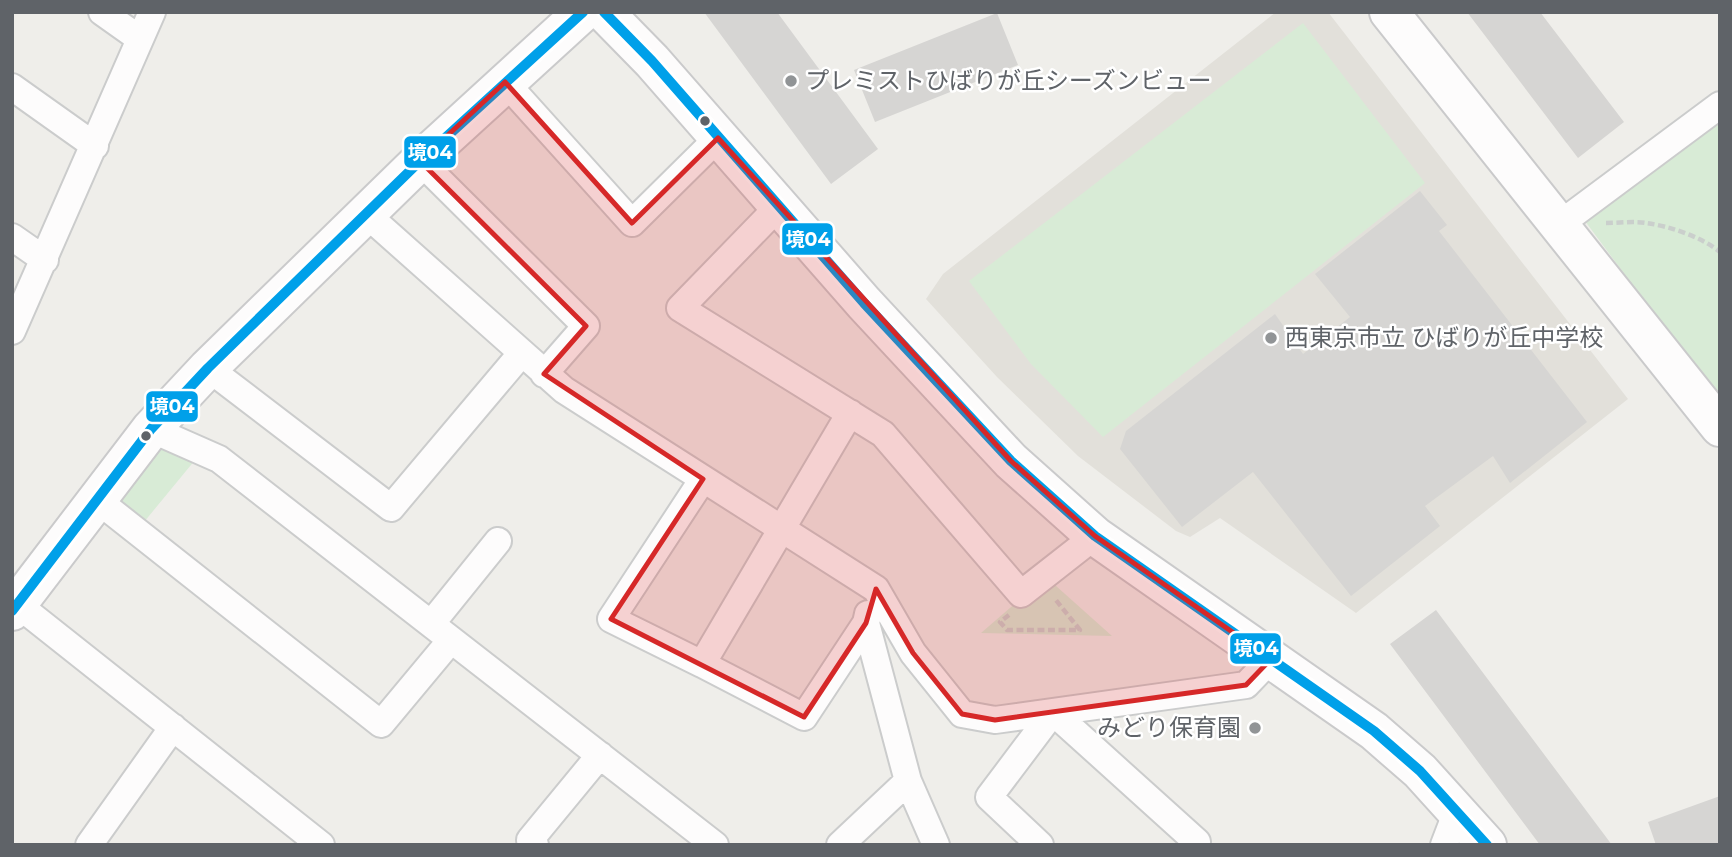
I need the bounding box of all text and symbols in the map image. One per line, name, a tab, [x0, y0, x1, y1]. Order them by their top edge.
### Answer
place label: プレミストひばりが丘シーズンビュー	[805, 66, 1212, 95]
marker: プレミストひばりが丘シーズンビュー	[783, 73, 799, 89]
unlabelled marker	[698, 114, 712, 128]
line badge: 境04	[403, 135, 457, 169]
text: 境04	[408, 141, 453, 164]
line badge: 境04	[781, 222, 834, 256]
text: 境04	[786, 228, 831, 251]
place label: 西東京市立 ひばりが丘中学校	[1285, 323, 1603, 352]
marker: 西東京市立 ひばりが丘中学校	[1263, 330, 1279, 346]
line badge: 境04	[145, 390, 199, 423]
text: 境04	[150, 395, 195, 418]
unlabelled marker	[139, 429, 153, 443]
line badge: 境04	[1229, 632, 1282, 665]
text: 境04	[1234, 637, 1279, 660]
place label: みどり保育園	[1097, 713, 1241, 742]
marker: みどり保育園	[1247, 720, 1263, 736]

